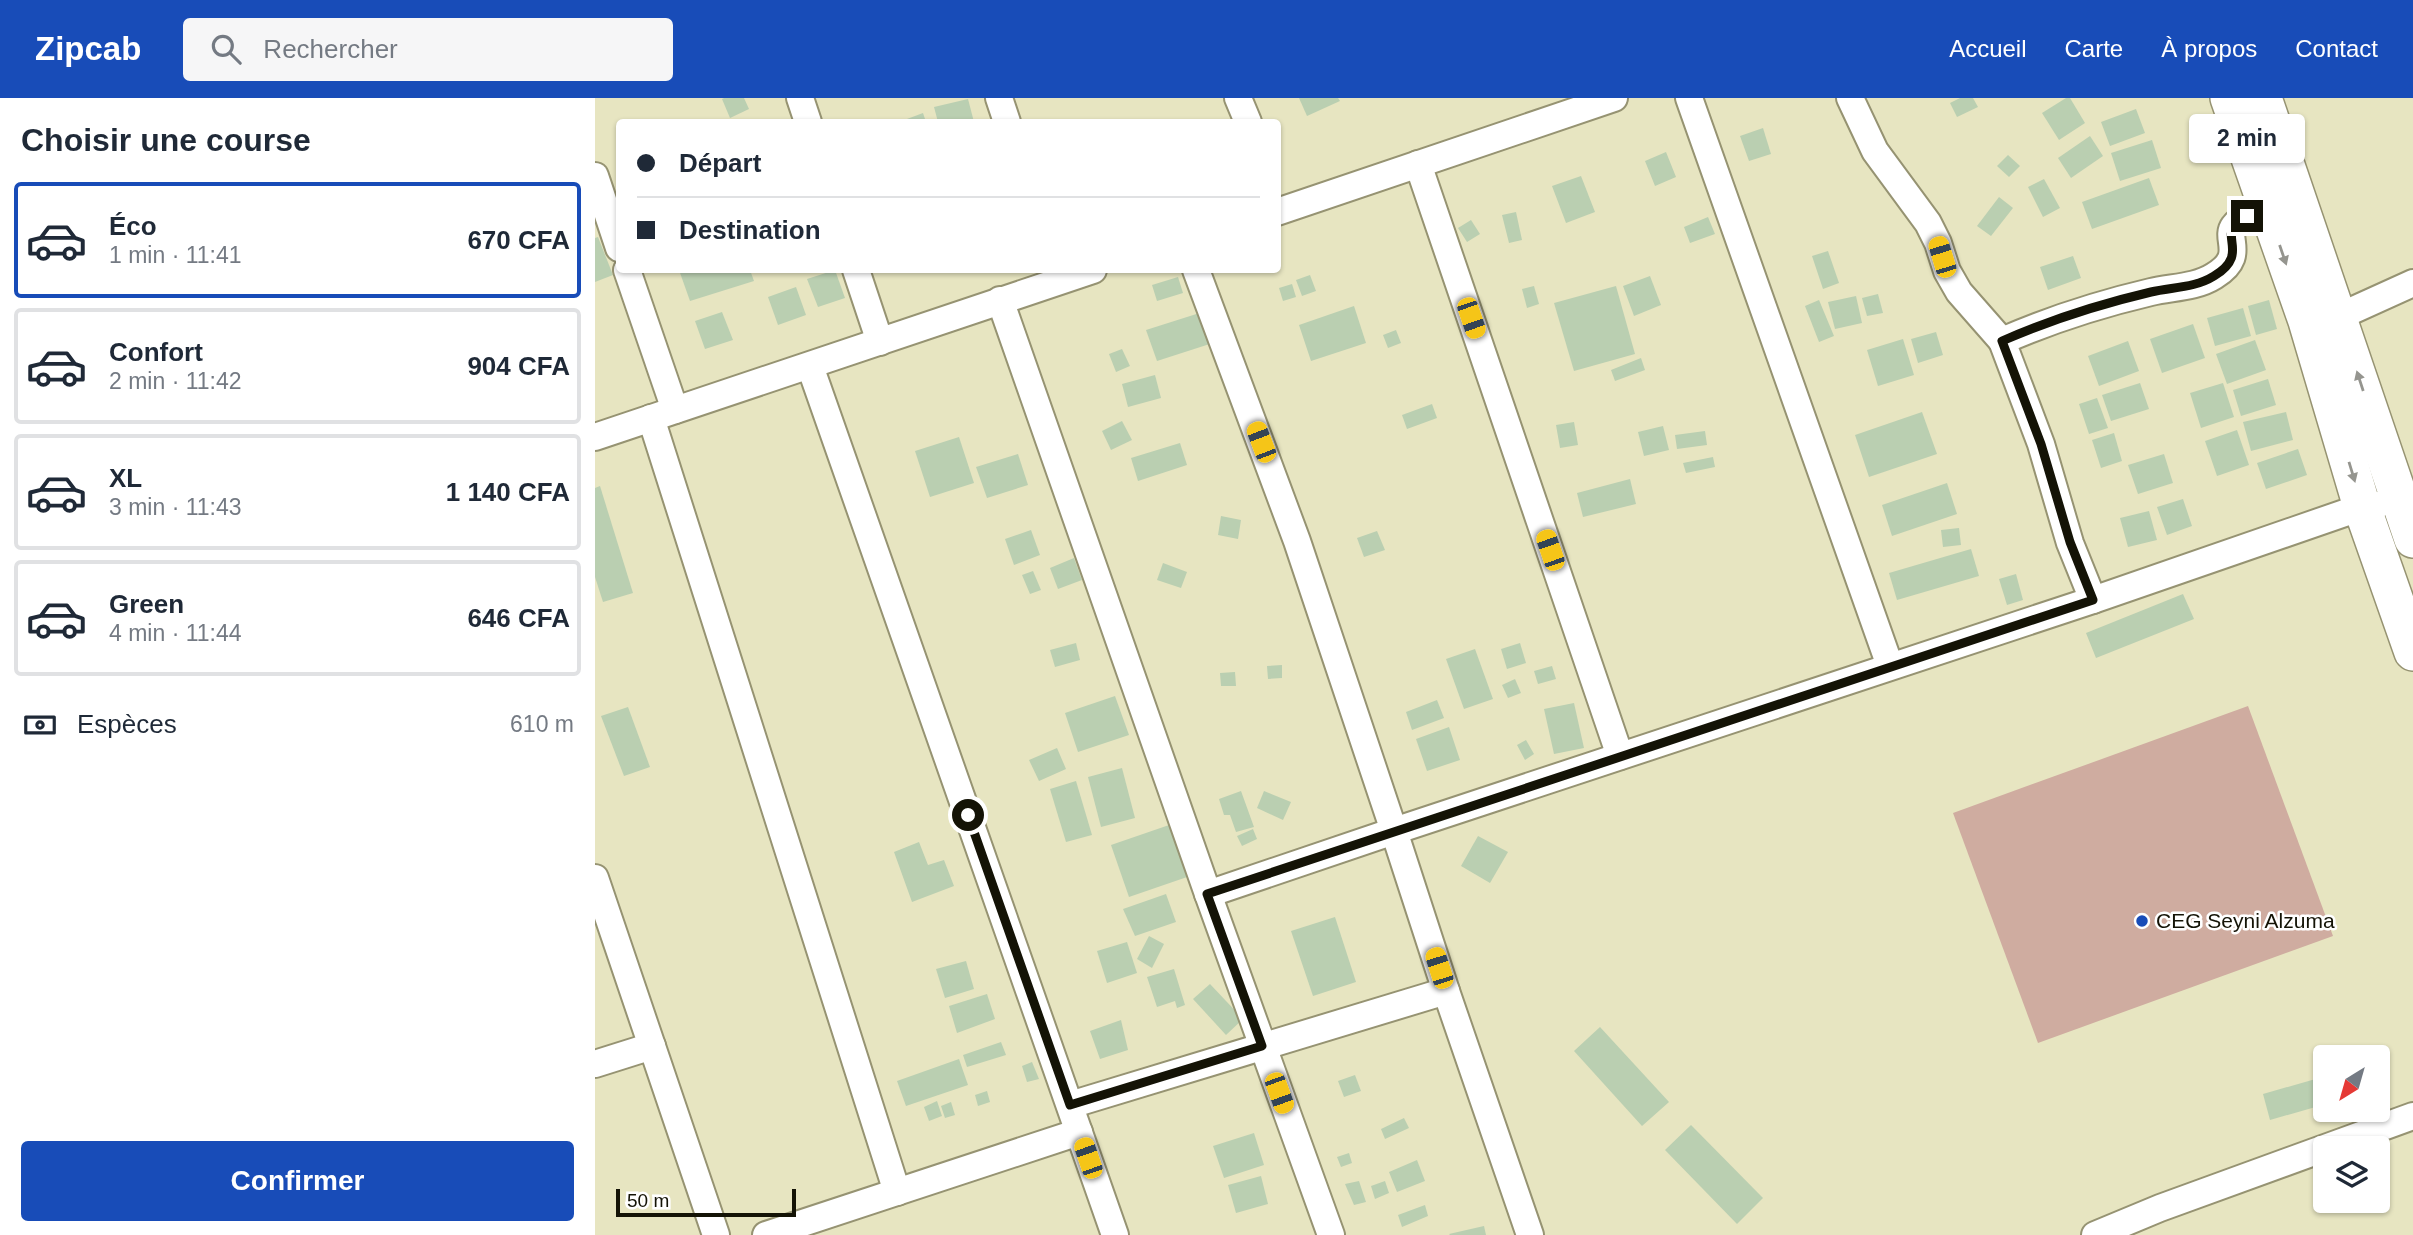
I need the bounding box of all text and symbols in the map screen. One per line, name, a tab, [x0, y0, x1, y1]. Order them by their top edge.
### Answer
search box	[183, 18, 673, 81]
text: Zipcab	[35, 30, 141, 67]
icon: search	[207, 30, 245, 68]
text: Rechercher	[263, 34, 398, 64]
text: Accueil	[1949, 35, 2027, 62]
text: Carte	[2065, 35, 2123, 62]
text: À propos	[2161, 35, 2257, 62]
text: Contact	[2295, 35, 2378, 62]
callout: 2 min	[2189, 115, 2305, 164]
text: Choisir une course	[21, 122, 311, 158]
text: 2 min	[2217, 125, 2277, 151]
text: Départ	[679, 148, 761, 178]
route end	[2231, 200, 2263, 232]
icon: car	[25, 209, 88, 272]
text: Éco	[109, 211, 157, 241]
text: Destination	[679, 215, 821, 245]
text: 670 CFA	[467, 225, 570, 255]
car	[1926, 234, 1959, 280]
text: 1 min · 11:41	[109, 242, 242, 268]
one-way arrow	[2278, 245, 2289, 266]
car	[1455, 295, 1488, 341]
icon: car	[25, 335, 88, 398]
text: Confort	[109, 337, 203, 367]
text: 904 CFA	[467, 351, 570, 381]
text: 2 min · 11:42	[109, 368, 242, 394]
one-way arrow	[2354, 371, 2364, 392]
car	[1244, 419, 1279, 465]
icon: car	[25, 461, 88, 524]
one-way arrow	[2347, 462, 2357, 483]
text: XL	[109, 463, 142, 493]
text: 1 140 CFA	[446, 477, 570, 507]
text: 3 min · 11:43	[109, 494, 242, 520]
car	[1534, 527, 1567, 573]
icon: car	[25, 587, 88, 650]
text: Green	[109, 589, 184, 619]
text: 646 CFA	[467, 603, 570, 633]
text: 4 min · 11:44	[109, 620, 242, 646]
icon: cash	[21, 706, 59, 744]
text: Espèces	[77, 709, 177, 739]
text: 610 m	[510, 711, 574, 737]
route start	[952, 799, 984, 831]
place label: CEG Seyni Alzuma	[2156, 909, 2335, 932]
marker: CEG Seyni Alzuma	[2134, 913, 2150, 929]
car	[1423, 945, 1456, 991]
north arrow	[2313, 1045, 2391, 1122]
map controls	[2313, 1045, 2390, 1213]
car	[1262, 1070, 1297, 1116]
car	[1072, 1135, 1105, 1181]
button: layers	[2313, 1136, 2390, 1213]
button: Confirmer	[21, 1141, 574, 1221]
scale bar	[616, 1186, 796, 1218]
text: 50 m	[627, 1190, 669, 1211]

